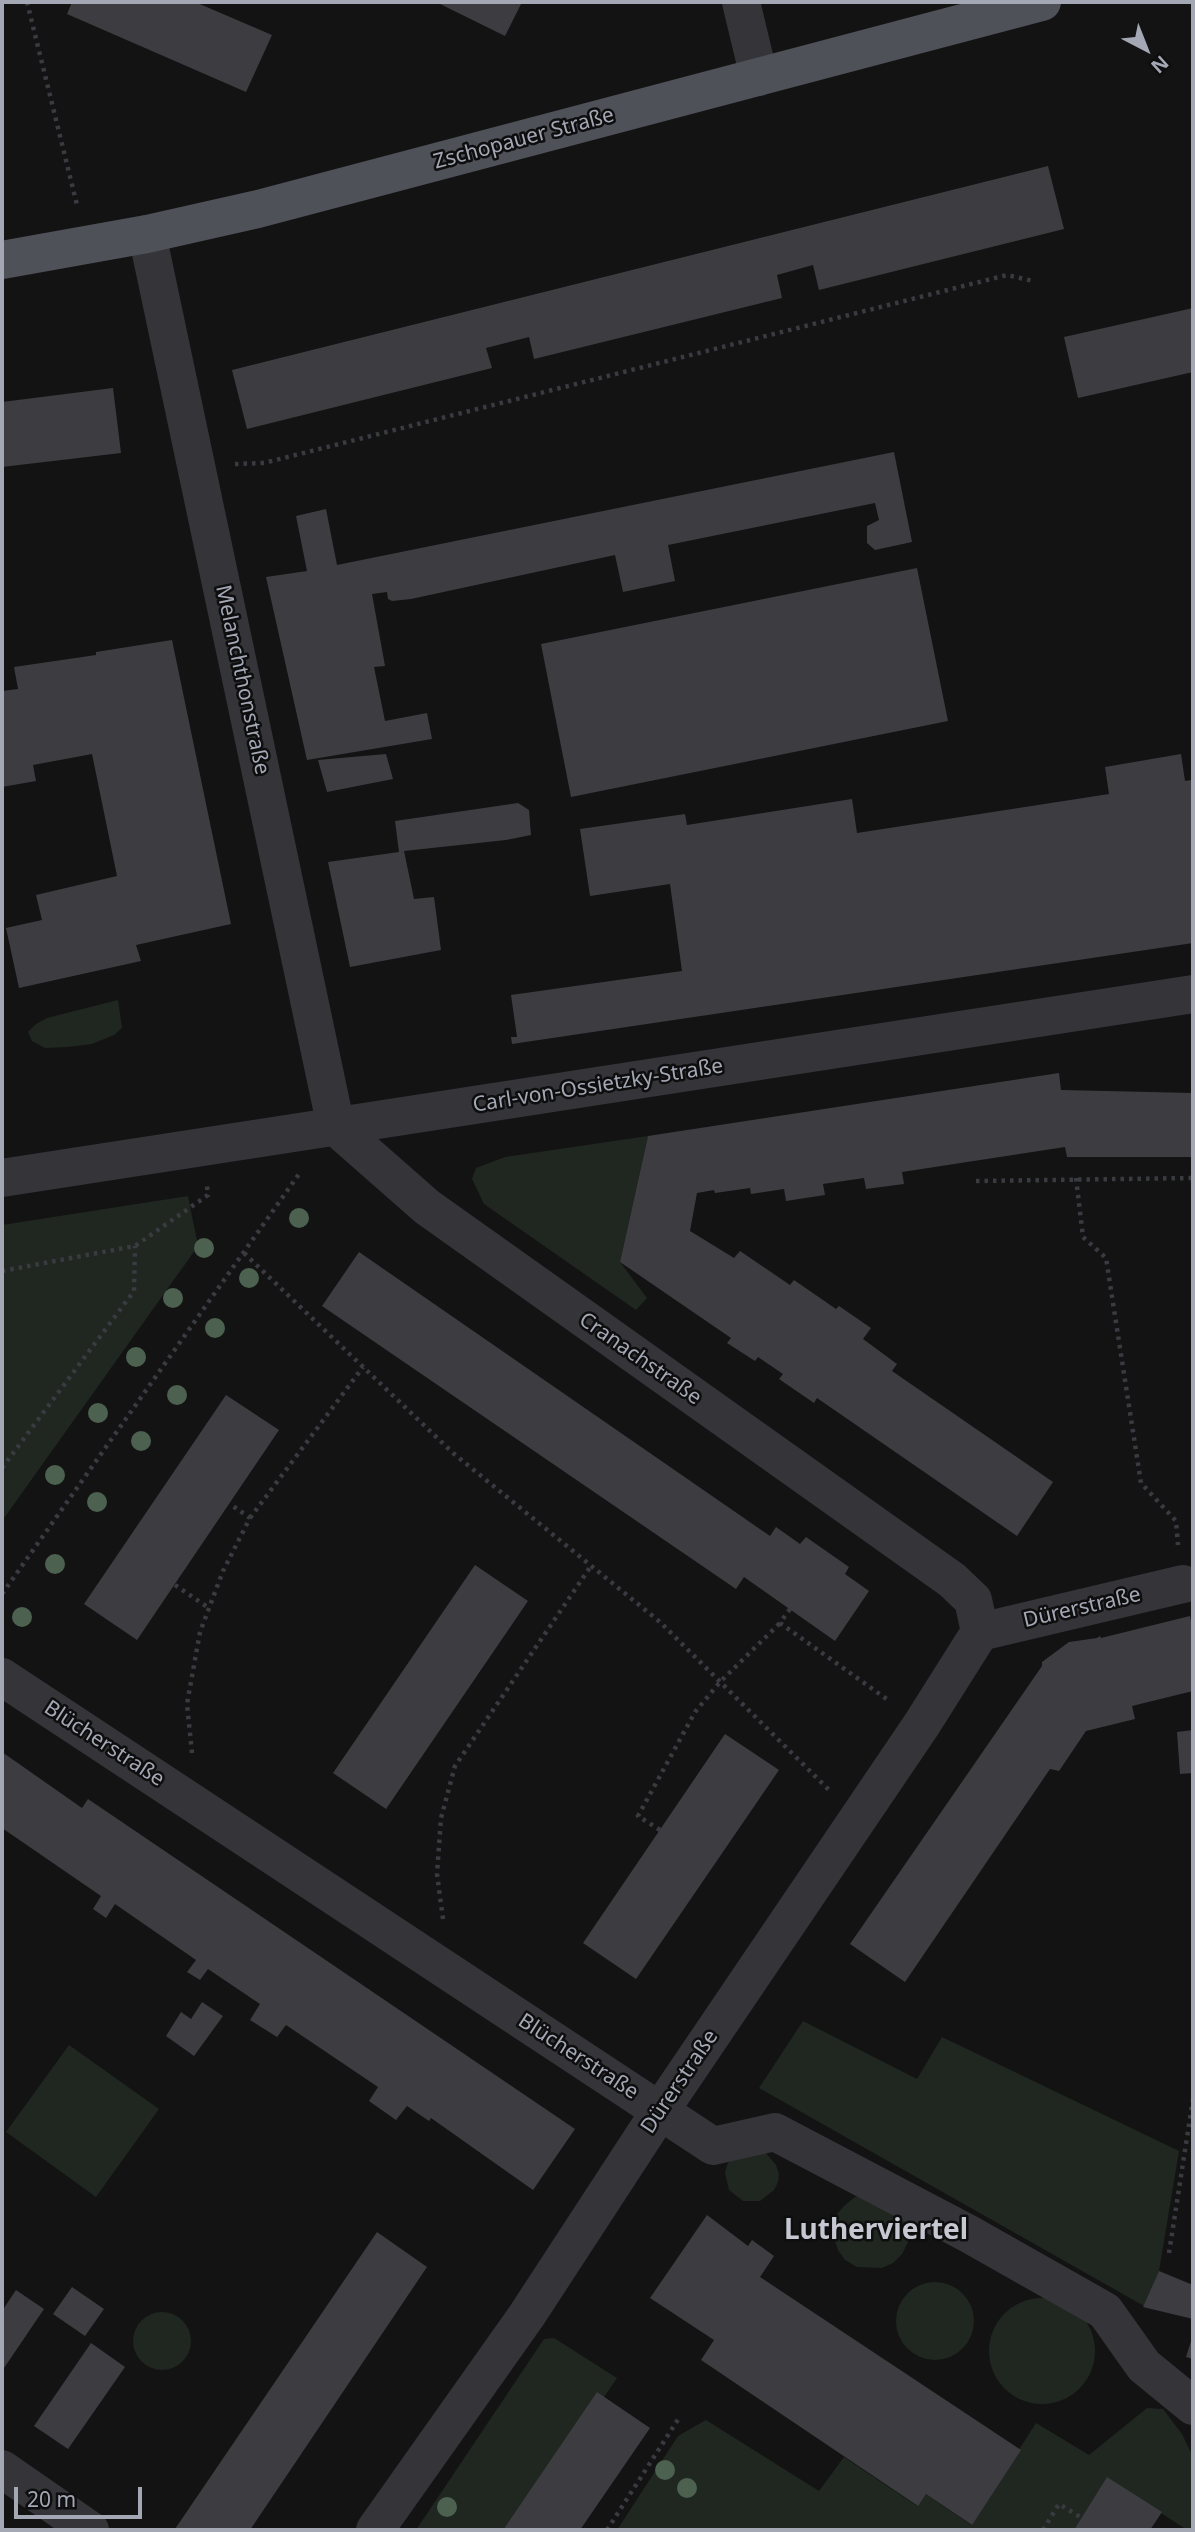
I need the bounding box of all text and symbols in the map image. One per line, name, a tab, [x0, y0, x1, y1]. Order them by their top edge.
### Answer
north arrow	[1111, 14, 1181, 84]
text: N	[1146, 50, 1174, 79]
street label: Zschopauer Straße	[431, 103, 617, 175]
street label: Melanchthonstraße	[210, 583, 274, 777]
street label: Carl-von-Ossietzky-Straße	[471, 1054, 725, 1118]
street label: Cranachstraße	[574, 1307, 706, 1411]
street label: Dürerstraße	[1021, 1582, 1143, 1634]
street label: Blücherstraße	[39, 1696, 169, 1792]
street label: Blücherstraße	[513, 2009, 643, 2105]
street label: Dürerstraße	[636, 2025, 724, 2139]
district label: Lutherviertel	[784, 2214, 968, 2248]
scale bar	[18, 2472, 145, 2516]
text: 20 m	[27, 2485, 76, 2513]

